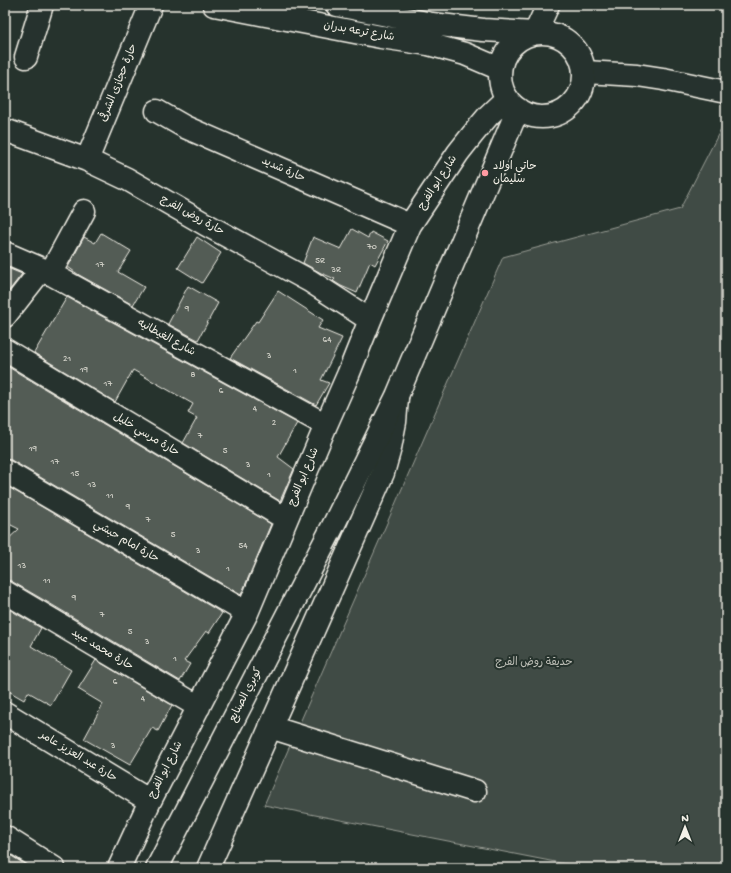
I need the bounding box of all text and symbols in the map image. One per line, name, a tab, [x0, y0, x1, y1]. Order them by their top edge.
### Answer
street label: شارع ترعه بدران	[322, 19, 396, 45]
street label: حارة حجازى الشرقى	[95, 41, 140, 124]
street label: شارع ابو الفرج	[415, 153, 461, 213]
street label: حارة شديد	[259, 154, 307, 185]
place label: حاتي اولاد سليمان	[493, 160, 537, 186]
marker: حاتي اولاد سليمان	[480, 168, 490, 178]
street label: حارة روض الفرج	[158, 193, 226, 238]
house number: 70	[366, 242, 377, 253]
house number: 5R	[315, 256, 325, 267]
house number: 17	[95, 260, 104, 271]
house number: 3R	[330, 265, 341, 276]
house number: 9	[184, 304, 190, 315]
street label: شارع الغيطانيه	[135, 316, 197, 360]
house number: 64	[323, 335, 332, 346]
house number: 3	[266, 351, 272, 362]
house number: 21	[63, 354, 71, 365]
house number: 19	[79, 365, 89, 376]
house number: 1	[292, 366, 297, 377]
house number: 8	[191, 370, 196, 381]
house number: 17	[103, 379, 112, 390]
house number: 6	[219, 386, 224, 397]
house number: 4	[253, 404, 258, 415]
street label: حارة مرسي خليل	[109, 410, 182, 462]
house number: 2	[272, 418, 277, 429]
house number: 7	[197, 431, 203, 442]
house number: 19	[28, 444, 38, 455]
house number: 5	[223, 446, 228, 457]
street label: شارع ابو الفرج	[285, 446, 323, 508]
house number: 17	[50, 457, 59, 468]
house number: 3	[245, 460, 251, 471]
house number: 15	[70, 469, 79, 480]
house number: 1	[266, 470, 271, 481]
house number: 13	[87, 480, 96, 491]
house number: 11	[105, 491, 114, 502]
house number: 9	[125, 502, 131, 513]
house number: 7	[145, 515, 151, 526]
street label: حارة امام حبشي	[90, 518, 161, 568]
house number: 5	[171, 530, 176, 541]
house number: 54	[239, 541, 248, 552]
house number: 3	[195, 546, 201, 557]
house number: 13	[17, 561, 26, 572]
house number: 1	[225, 564, 230, 575]
house number: 11	[42, 576, 51, 587]
house number: 9	[71, 593, 77, 604]
house number: 7	[99, 610, 105, 621]
street label: حارة محمد عبيد	[69, 626, 136, 673]
house number: 5	[128, 627, 133, 638]
house number: 3	[144, 637, 150, 648]
house number: 1	[172, 654, 177, 665]
park label: حديقة روض الفرج	[495, 656, 573, 669]
street label: كوبري الصنايع	[226, 665, 266, 725]
house number: 6	[113, 677, 118, 688]
house number: 4	[141, 694, 146, 705]
street label: حارة عبد العزيز عامر	[36, 728, 119, 785]
street label: شارع ابو الفرج	[146, 739, 186, 801]
house number: 3	[110, 741, 116, 752]
north arrow	[665, 807, 705, 847]
text: N	[681, 813, 689, 825]

